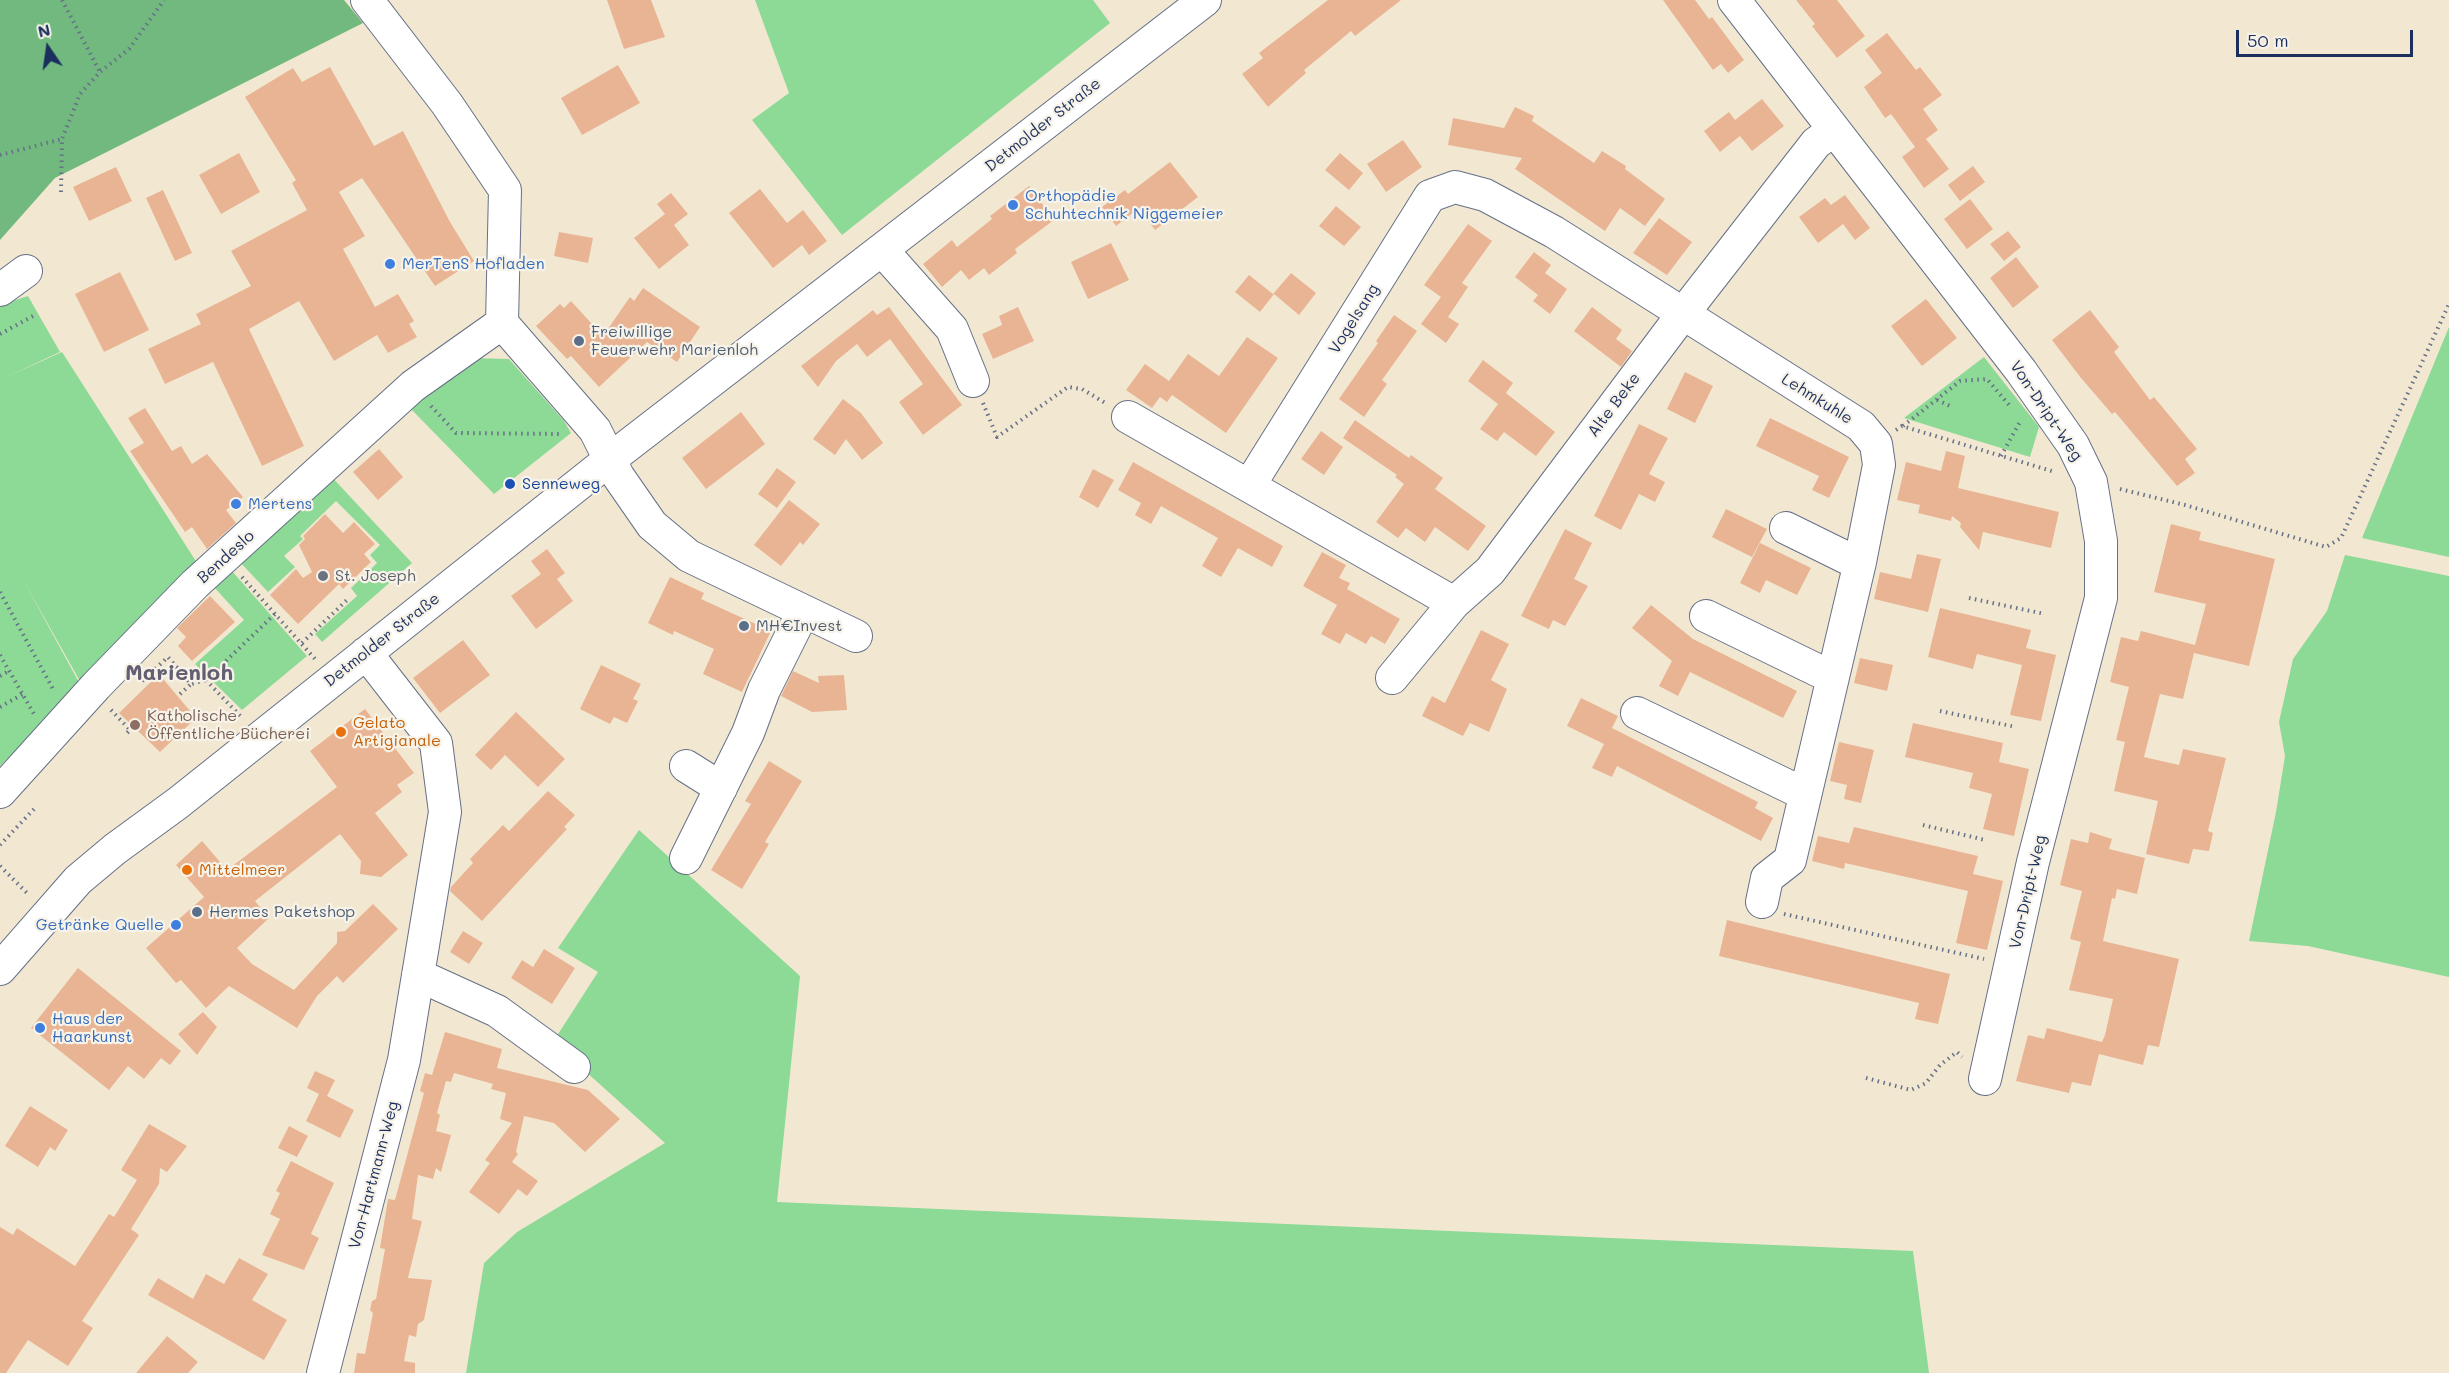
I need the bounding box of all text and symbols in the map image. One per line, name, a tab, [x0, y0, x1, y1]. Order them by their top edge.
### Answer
north arrow	[18, 18, 78, 78]
text: N	[36, 18, 52, 42]
scale bar	[2239, 18, 2416, 56]
text: 50 m	[2247, 28, 2289, 52]
street label: Detmolder Straße	[981, 74, 1105, 176]
place label: Orthopädie Schuhtechnik Niggemeier	[1025, 186, 1224, 224]
marker: Orthopädie Schuhtechnik Niggemeier	[1006, 198, 1020, 212]
place label: MerTenS Hofladen	[402, 254, 545, 274]
marker: MerTenS Hofladen	[383, 257, 397, 271]
street label: Vogelsang	[1325, 280, 1383, 358]
place label: Freiwillige Feuerwehr Marienloh	[591, 322, 758, 360]
marker: Freiwillige Feuerwehr Marienloh	[572, 334, 586, 348]
street label: Von-Dript-Weg	[2006, 357, 2086, 465]
street label: Alte Beke	[1584, 369, 1644, 441]
street label: Lehmkuhle	[1778, 370, 1856, 428]
place label: Senneweg	[522, 474, 600, 494]
marker: Senneweg	[503, 477, 517, 491]
place label: Mertens	[248, 494, 312, 514]
marker: Mertens	[229, 497, 243, 511]
street label: Bendeslo	[194, 526, 258, 588]
place label: St. Joseph	[335, 566, 416, 586]
marker: St. Joseph	[316, 569, 330, 583]
street label: Detmolder Straße	[320, 589, 444, 691]
place label: MH€Invest	[756, 616, 842, 636]
marker: MH€Invest	[737, 619, 751, 633]
district label: Marienloh	[125, 660, 233, 686]
place label: Katholische Öffentliche Bücherei	[147, 706, 310, 744]
place label: Gelato Artigianale	[353, 713, 441, 751]
marker: Katholische Öffentliche Bücherei	[128, 718, 142, 732]
marker: Gelato Artigianale	[334, 725, 348, 739]
street label: Von-Dript-Weg	[2006, 833, 2050, 951]
place label: Mittelmeer	[199, 860, 285, 880]
marker: Mittelmeer	[180, 863, 194, 877]
place label: Hermes Paketshop	[209, 902, 355, 922]
marker: Hermes Paketshop	[190, 905, 204, 919]
place label: Getränke Quelle	[36, 915, 164, 935]
marker: Getränke Quelle	[169, 918, 183, 932]
place label: Haus der Haarkunst	[52, 1009, 132, 1047]
marker: Haus der Haarkunst	[33, 1021, 47, 1035]
street label: Von-Hartmann-Weg	[345, 1099, 403, 1251]

